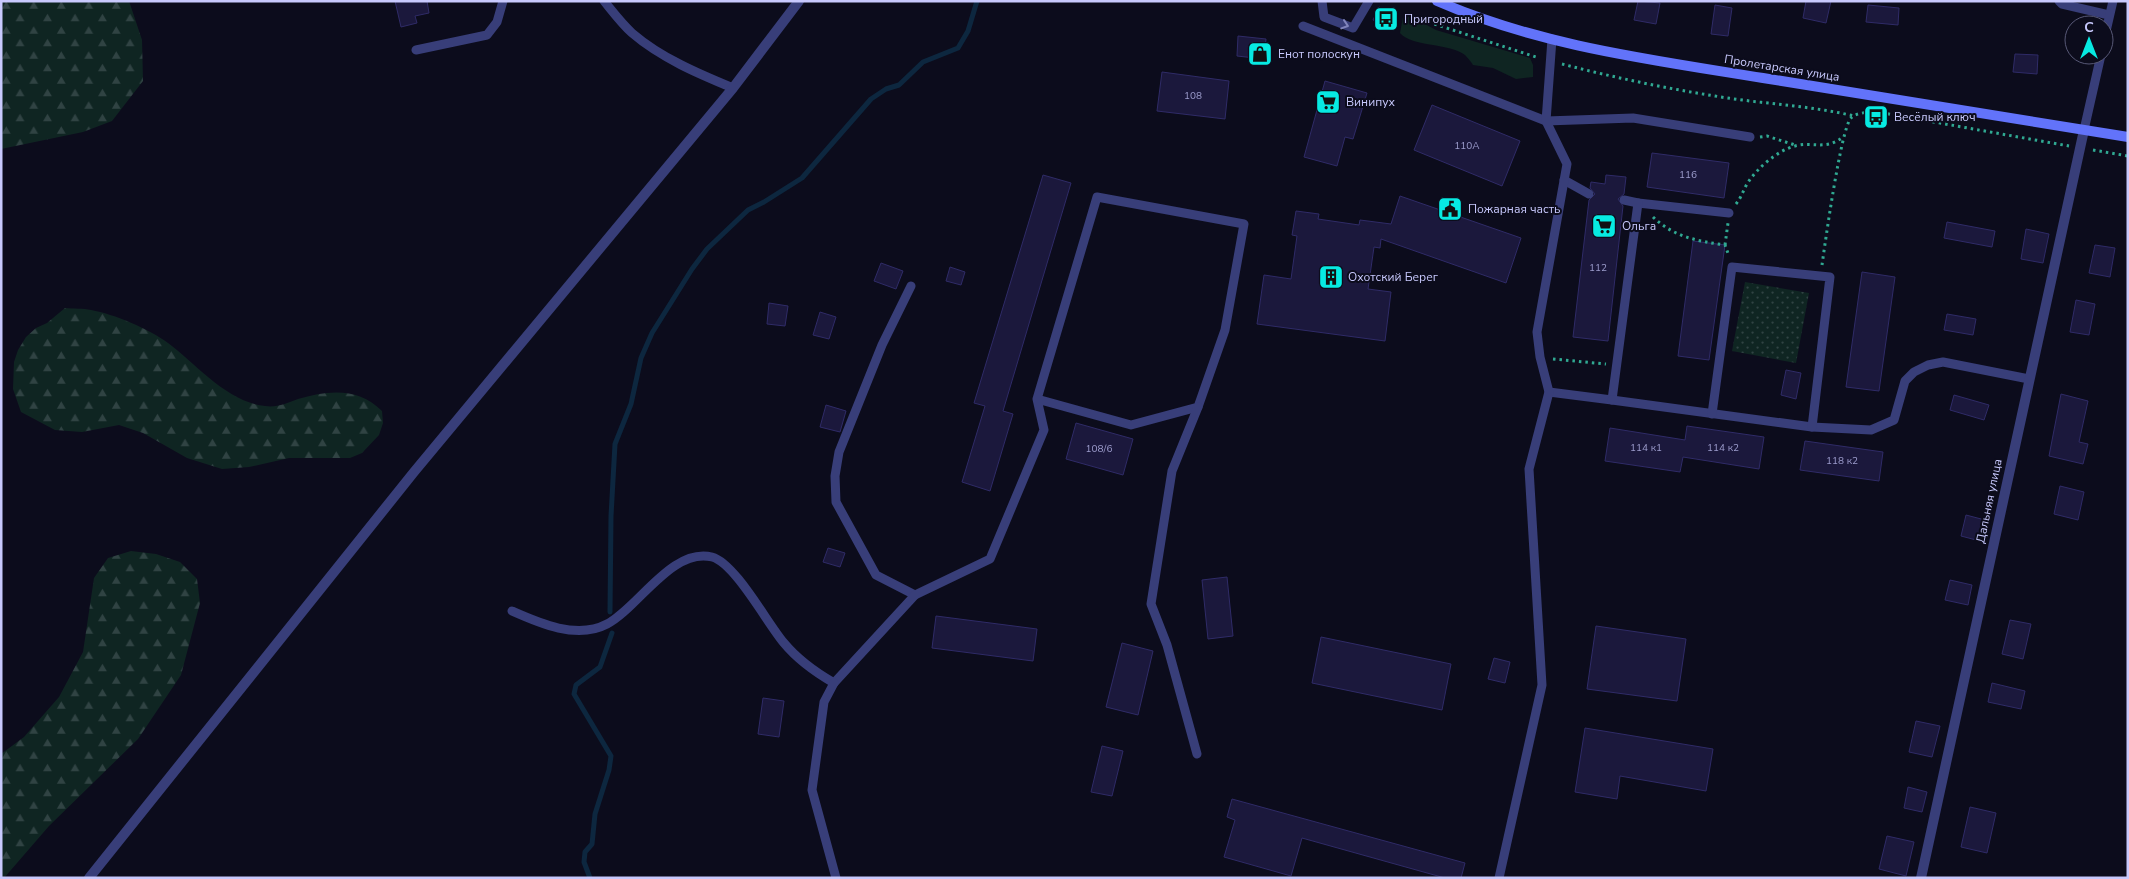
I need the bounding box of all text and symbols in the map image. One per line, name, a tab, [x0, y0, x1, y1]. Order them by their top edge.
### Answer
bus stop icon: Пригородный	[1373, 6, 1399, 32]
place label: Пригородный	[1404, 11, 1483, 27]
north arrow	[2064, 15, 2114, 65]
text: С	[2084, 18, 2094, 37]
one-way arrow	[1340, 19, 1349, 29]
shop icon: Енот полоскун	[1247, 41, 1273, 67]
place label: Енот полоскун	[1278, 46, 1360, 62]
street label: Пролетарская улица	[1723, 51, 1841, 85]
house number: 108	[1184, 89, 1202, 103]
supermarket icon: Винипух	[1315, 89, 1341, 115]
place label: Винипух	[1346, 94, 1395, 110]
bus stop icon: Весёлый ключ	[1863, 104, 1889, 130]
place label: Весёлый ключ	[1894, 109, 1976, 125]
house number: 110А	[1454, 139, 1480, 153]
house number: 116	[1679, 168, 1697, 182]
public building icon: Пожарная часть	[1437, 196, 1463, 222]
place label: Пожарная часть	[1468, 201, 1560, 217]
supermarket icon: Ольга	[1591, 213, 1617, 239]
place label: Ольга	[1622, 218, 1656, 234]
house number: 112	[1589, 261, 1607, 275]
building icon: Охотский Берег	[1318, 264, 1344, 290]
place label: Охотский Берег	[1348, 269, 1439, 285]
house number: 114 к1	[1630, 441, 1662, 455]
house number: 114 к2	[1707, 441, 1739, 455]
house number: 108/6	[1086, 442, 1112, 456]
house number: 118 к2	[1826, 454, 1858, 468]
street label: Дальняя улица	[1972, 457, 2006, 545]

